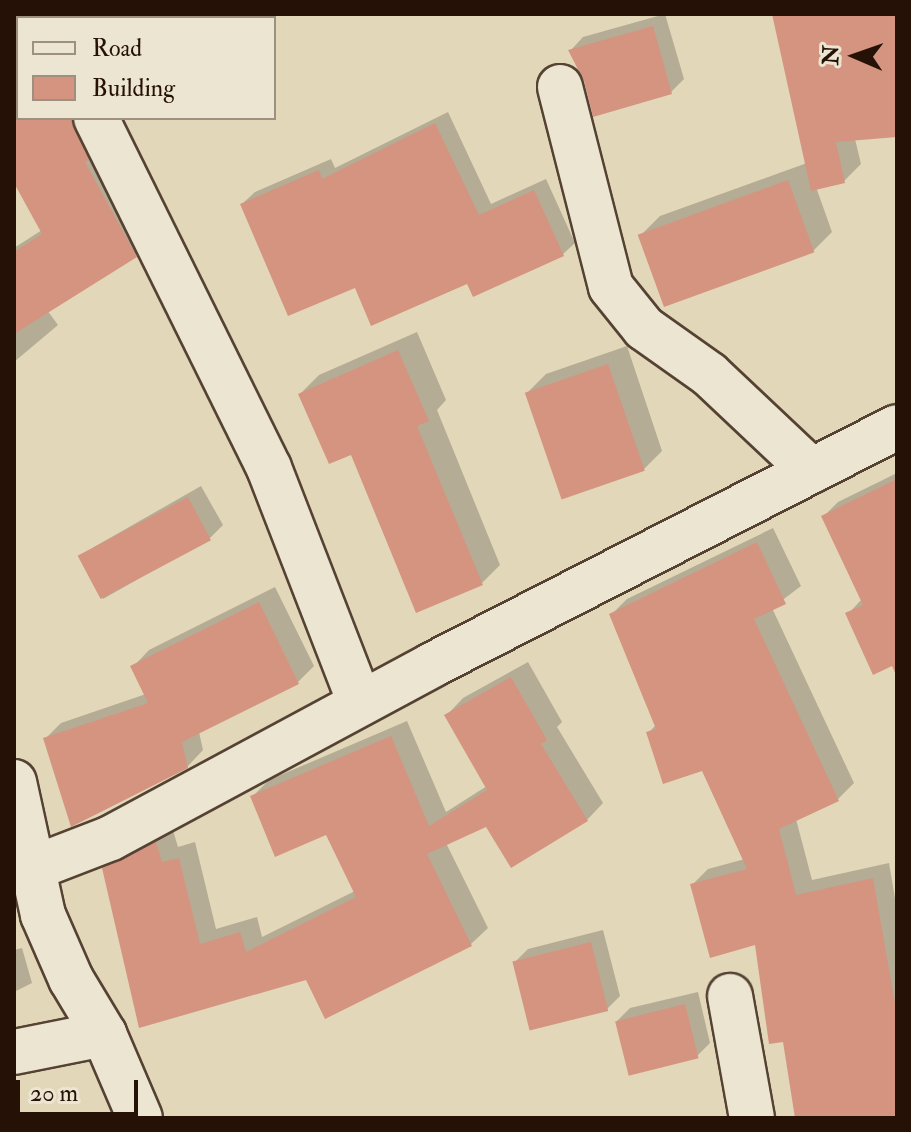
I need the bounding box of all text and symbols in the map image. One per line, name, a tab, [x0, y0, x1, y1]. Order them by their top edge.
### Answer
legend	[16, 16, 276, 120]
north arrow	[815, 16, 895, 96]
text: Road	[92, 33, 142, 64]
text: N	[817, 45, 845, 66]
text: Building	[92, 73, 175, 104]
scale bar	[20, 1064, 142, 1114]
text: 20 m	[30, 1078, 78, 1109]

